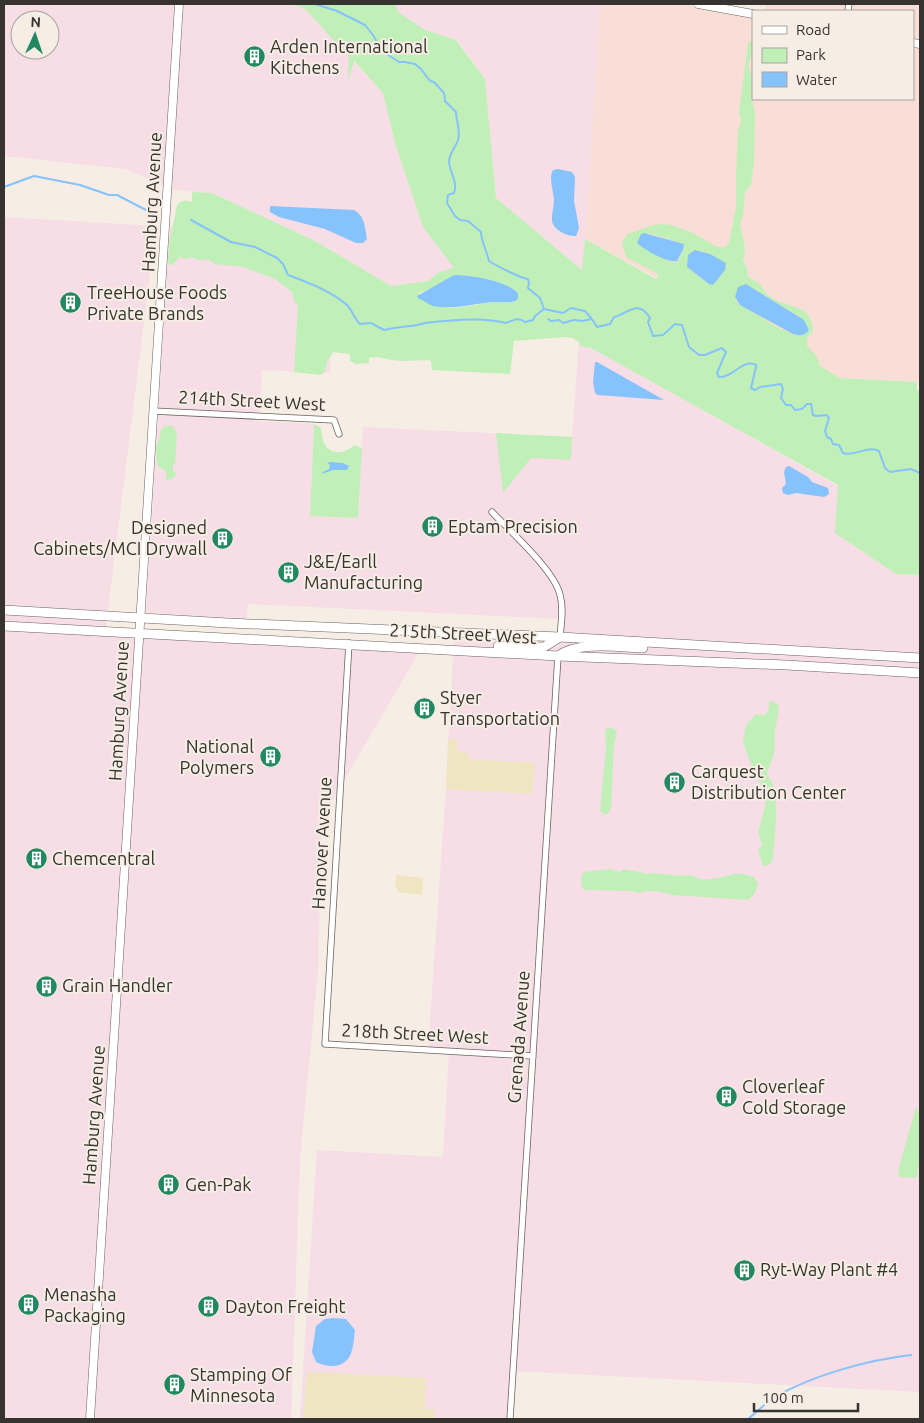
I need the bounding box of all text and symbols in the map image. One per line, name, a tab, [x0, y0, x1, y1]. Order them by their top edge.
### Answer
north arrow	[10, 10, 60, 60]
legend	[752, 10, 914, 100]
text: N	[30, 14, 41, 30]
text: Road	[796, 21, 831, 38]
place label: Arden International Kitchens	[270, 36, 428, 77]
building icon: Arden International Kitchens	[242, 45, 266, 69]
text: Park	[796, 46, 826, 63]
text: Water	[796, 71, 837, 88]
street label: Hamburg Avenue	[137, 131, 165, 272]
place label: TreeHouse Foods Private Brands	[87, 282, 227, 323]
building icon: TreeHouse Foods Private Brands	[59, 291, 83, 315]
street label: 214th Street West	[178, 386, 326, 414]
building icon: Eptam Precision	[420, 515, 444, 539]
place label: Eptam Precision	[448, 516, 578, 536]
place label: Designed Cabinets/MCI Drywall	[33, 517, 207, 558]
building icon: Designed Cabinets/MCI Drywall	[211, 526, 235, 550]
place label: J&E/Earll Manufacturing	[304, 551, 423, 592]
building icon: J&E/Earll Manufacturing	[276, 560, 300, 584]
street label: 215th Street West	[389, 619, 537, 647]
street label: Hamburg Avenue	[104, 640, 132, 781]
place label: Styer Transportation	[440, 687, 560, 728]
building icon: Styer Transportation	[412, 696, 436, 720]
place label: National Polymers	[179, 736, 254, 777]
building icon: National Polymers	[258, 745, 282, 769]
place label: Carquest Distribution Center	[691, 761, 847, 802]
building icon: Carquest Distribution Center	[663, 770, 687, 794]
street label: Hanover Avenue	[308, 776, 334, 910]
building icon: Chemcentral	[24, 847, 48, 871]
place label: Chemcentral	[52, 848, 155, 868]
street label: Grenada Avenue	[503, 970, 533, 1104]
building icon: Grain Handler	[34, 974, 58, 998]
place label: Grain Handler	[62, 975, 173, 995]
street label: 218th Street West	[341, 1019, 489, 1047]
street label: Hamburg Avenue	[78, 1044, 108, 1185]
place label: Cloverleaf Cold Storage	[742, 1076, 846, 1117]
building icon: Cloverleaf Cold Storage	[714, 1085, 738, 1109]
building icon: Gen-Pak	[157, 1173, 181, 1197]
place label: Gen-Pak	[185, 1174, 251, 1194]
building icon: Ryt-Way Plant #4	[732, 1258, 756, 1282]
place label: Ryt-Way Plant #4	[760, 1259, 898, 1279]
place label: Menasha Packaging	[44, 1284, 126, 1325]
building icon: Menasha Packaging	[16, 1293, 40, 1317]
building icon: Dayton Freight	[197, 1295, 221, 1319]
place label: Dayton Freight	[225, 1296, 346, 1316]
place label: Stamping Of Minnesota	[190, 1364, 292, 1405]
building icon: Stamping Of Minnesota	[162, 1373, 186, 1397]
scale bar	[754, 1380, 858, 1412]
text: 100 m	[762, 1389, 804, 1406]

